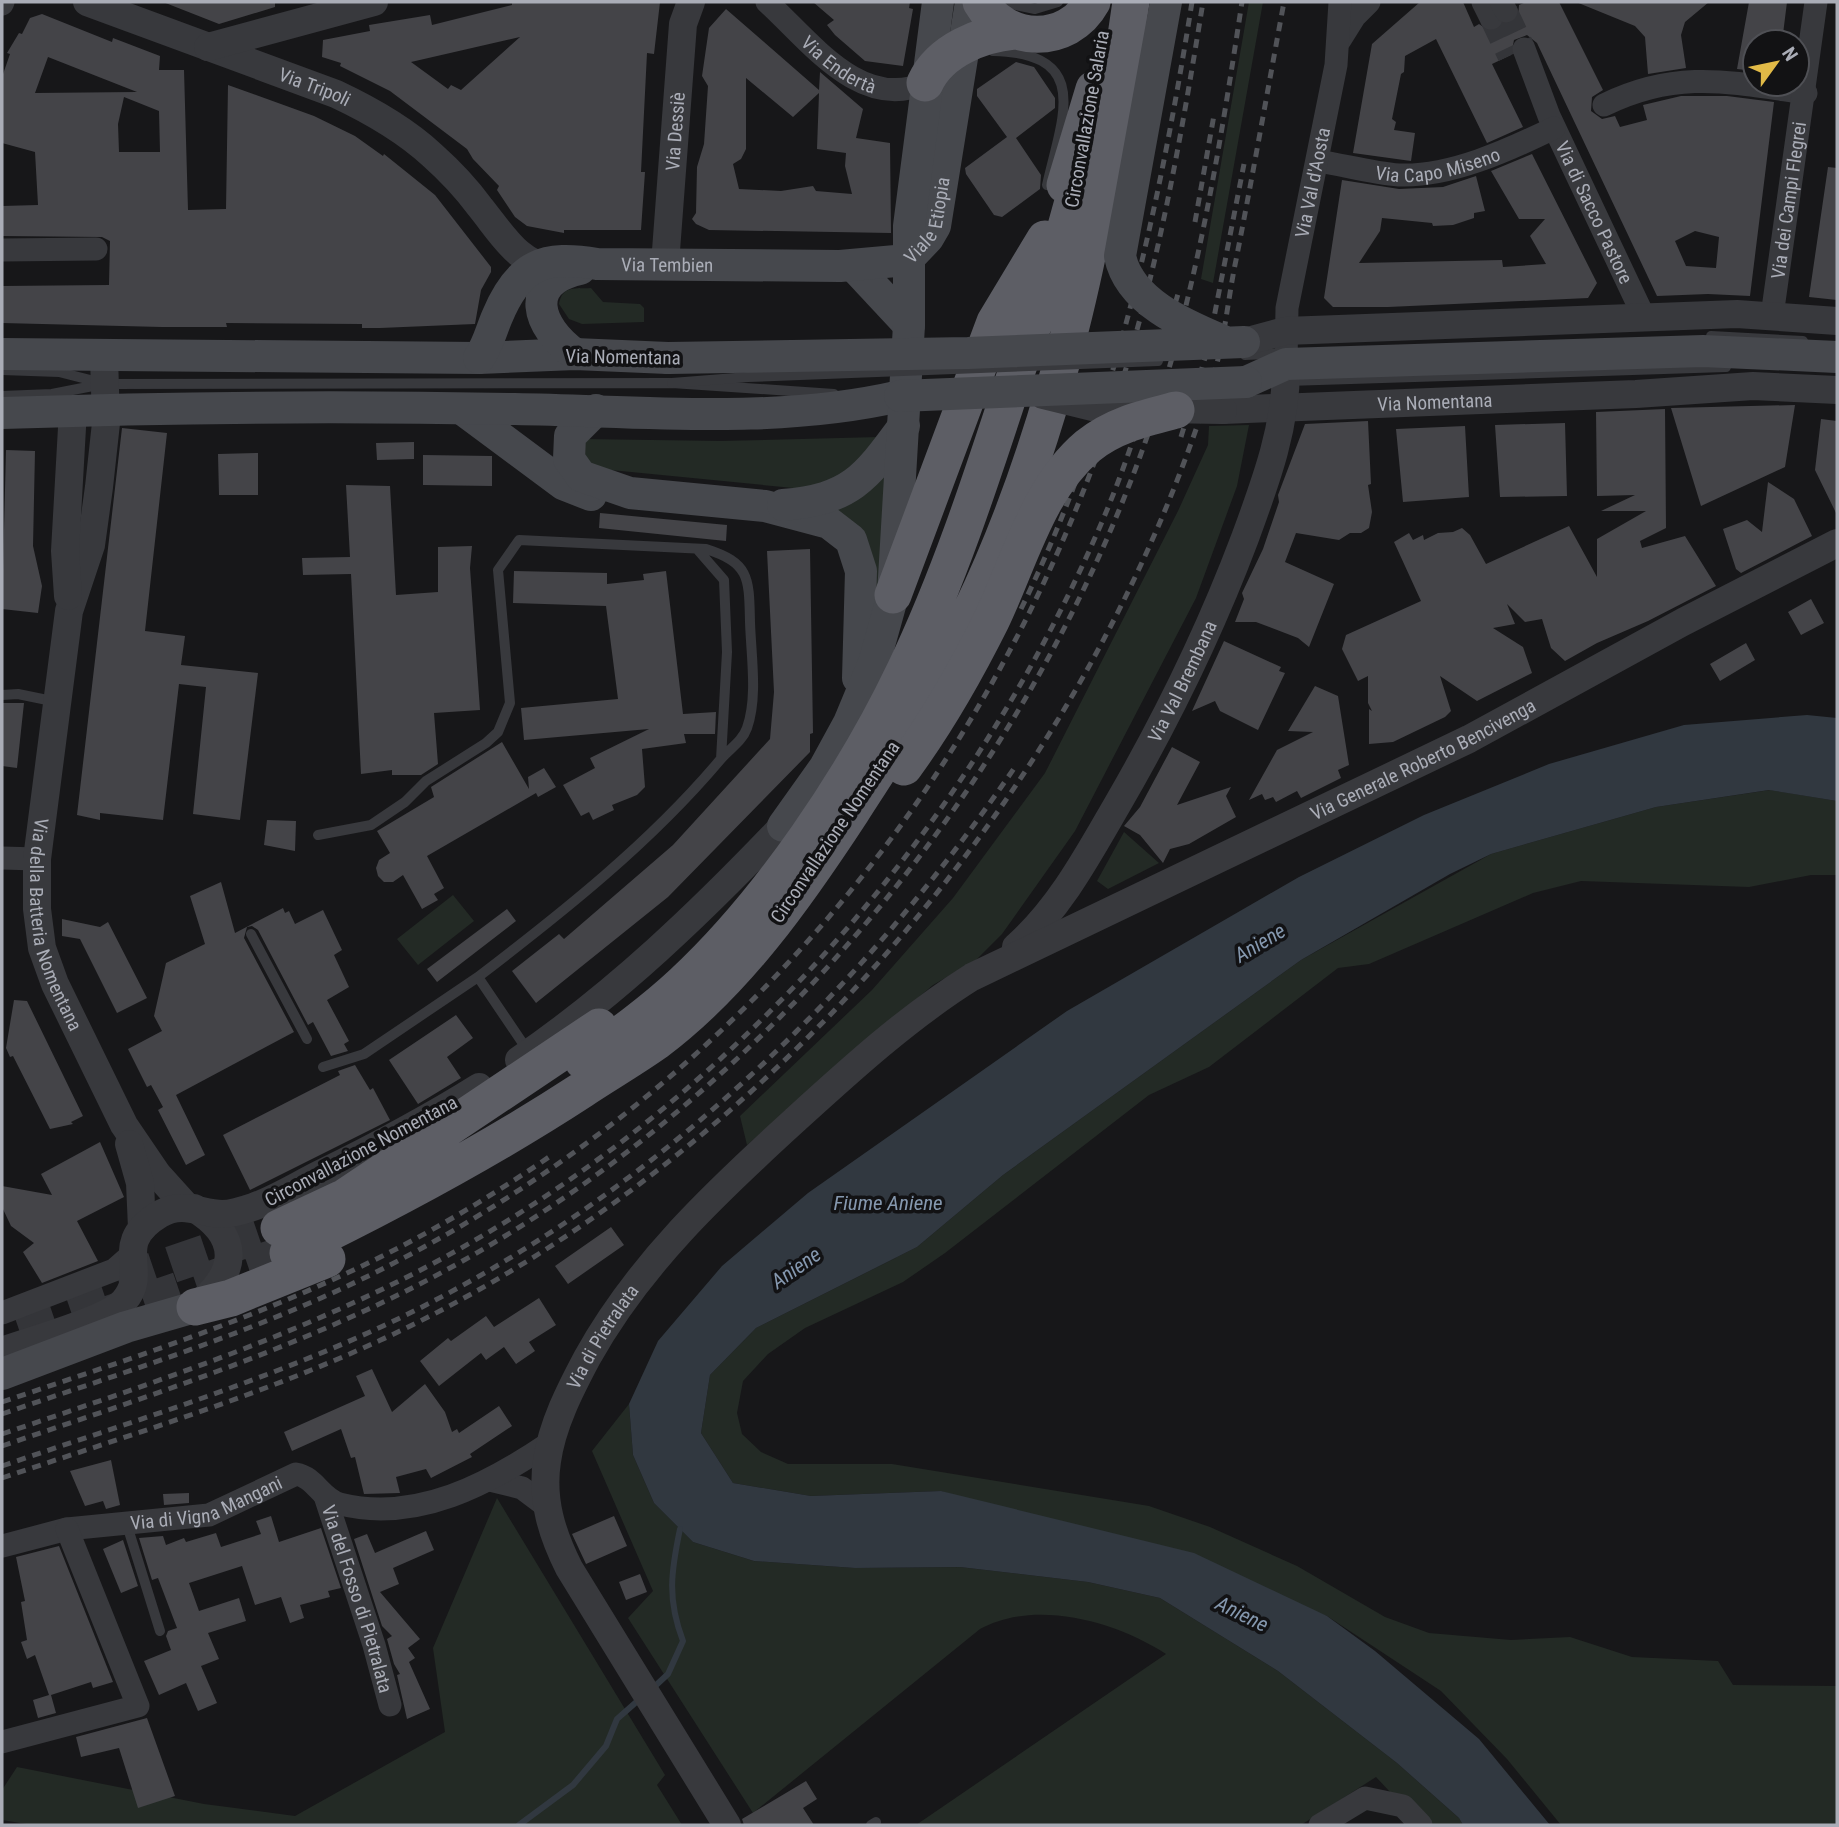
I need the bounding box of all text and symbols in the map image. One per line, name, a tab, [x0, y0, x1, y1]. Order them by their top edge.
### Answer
north arrow	[1741, 28, 1811, 98]
street label: Circonvallazione Salaria	[1060, 29, 1114, 209]
street label: Via Endertà	[797, 31, 879, 98]
text: N	[1777, 43, 1803, 65]
street label: Via Tripoli	[276, 62, 355, 111]
street label: Via Dessiè	[661, 91, 689, 172]
street label: Via dei Campi Flegrei	[1766, 120, 1811, 280]
street label: Via Val d'Aosta	[1290, 125, 1335, 240]
street label: Via di Sacco Pastore	[1551, 137, 1638, 287]
street label: Via Capo Miseno	[1374, 142, 1503, 187]
street label: Viale Etiopia	[899, 175, 954, 268]
street label: Via Tembien	[621, 253, 713, 276]
street label: Via Nomentana	[565, 344, 681, 370]
street label: Via Nomentana	[1377, 388, 1493, 416]
street label: Via Val Brembana	[1143, 617, 1221, 746]
street label: Via Generale Roberto Bencivenga	[1306, 693, 1540, 825]
street label: Circonvallazione Nomentana	[765, 737, 905, 927]
street label: Via della Batteria Nomentana	[25, 817, 87, 1034]
water label: Aniene	[1229, 918, 1290, 968]
street label: Circonvallazione Nomentana	[261, 1090, 461, 1212]
water label: Fiume Aniene	[833, 1191, 943, 1215]
water label: Aniene	[766, 1242, 826, 1294]
street label: Via di Pietralata	[561, 1280, 643, 1393]
street label: Via di Vigna Mangani	[129, 1471, 286, 1534]
street label: Via del Fosso di Pietralata	[317, 1502, 398, 1695]
water label: Aniene	[1211, 1591, 1272, 1637]

